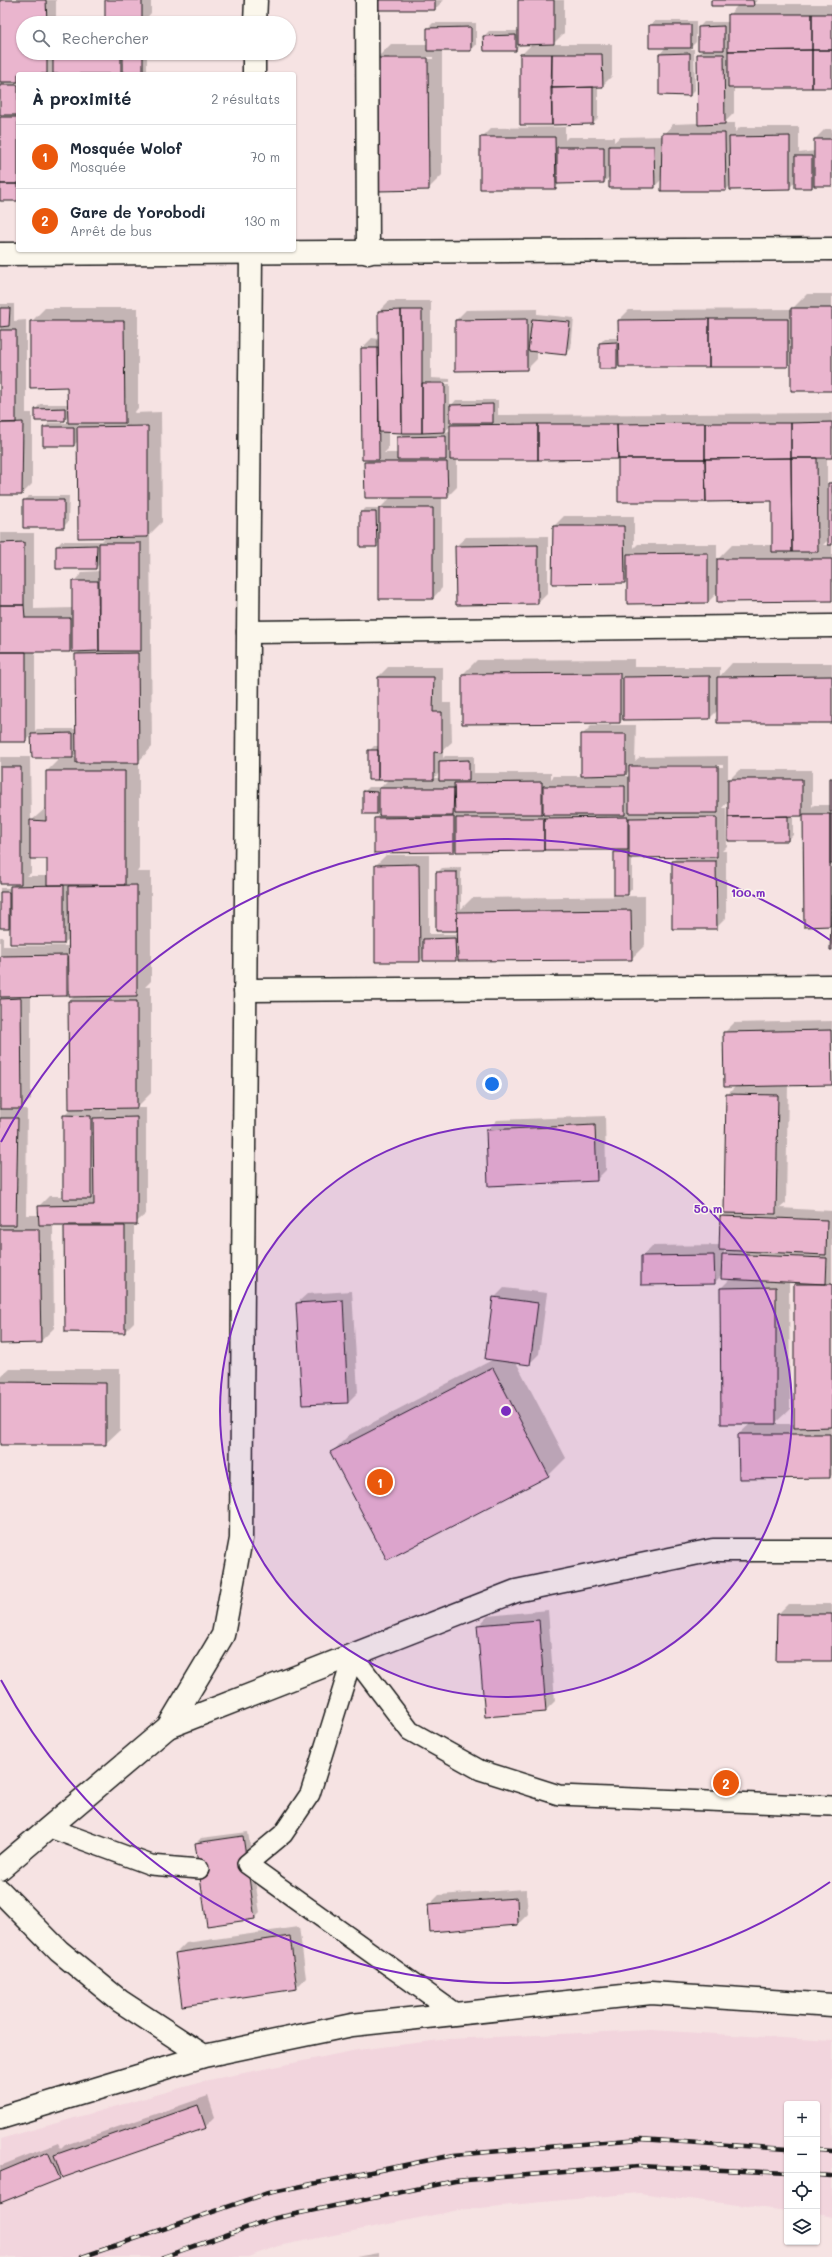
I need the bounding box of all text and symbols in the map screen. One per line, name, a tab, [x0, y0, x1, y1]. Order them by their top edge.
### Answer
search box	[16, 16, 296, 60]
icon: search	[30, 27, 52, 49]
text: Rechercher	[62, 28, 149, 48]
text: À proximité	[32, 87, 131, 109]
text: 2 résultats	[211, 90, 280, 107]
text: Mosquée Wolof	[70, 138, 182, 158]
text: 1	[42, 148, 48, 165]
text: 70 m	[250, 148, 280, 165]
text: Mosquée	[70, 158, 126, 175]
text: Gare de Yorobodi	[70, 202, 206, 222]
text: 2	[41, 212, 49, 229]
text: 130 m	[244, 212, 280, 229]
text: Arrêt de bus	[70, 222, 152, 239]
text: 100 m	[731, 884, 765, 900]
your location	[482, 1074, 502, 1094]
text: 50 m	[694, 1200, 722, 1216]
centre of rings	[499, 1404, 513, 1418]
pin: 1	[367, 1467, 393, 1497]
pin: 2	[713, 1768, 739, 1798]
map controls	[784, 2101, 820, 2245]
button: +	[784, 2101, 820, 2137]
button: −	[784, 2137, 820, 2173]
button: locate	[784, 2173, 820, 2209]
button: layers	[784, 2209, 820, 2245]

